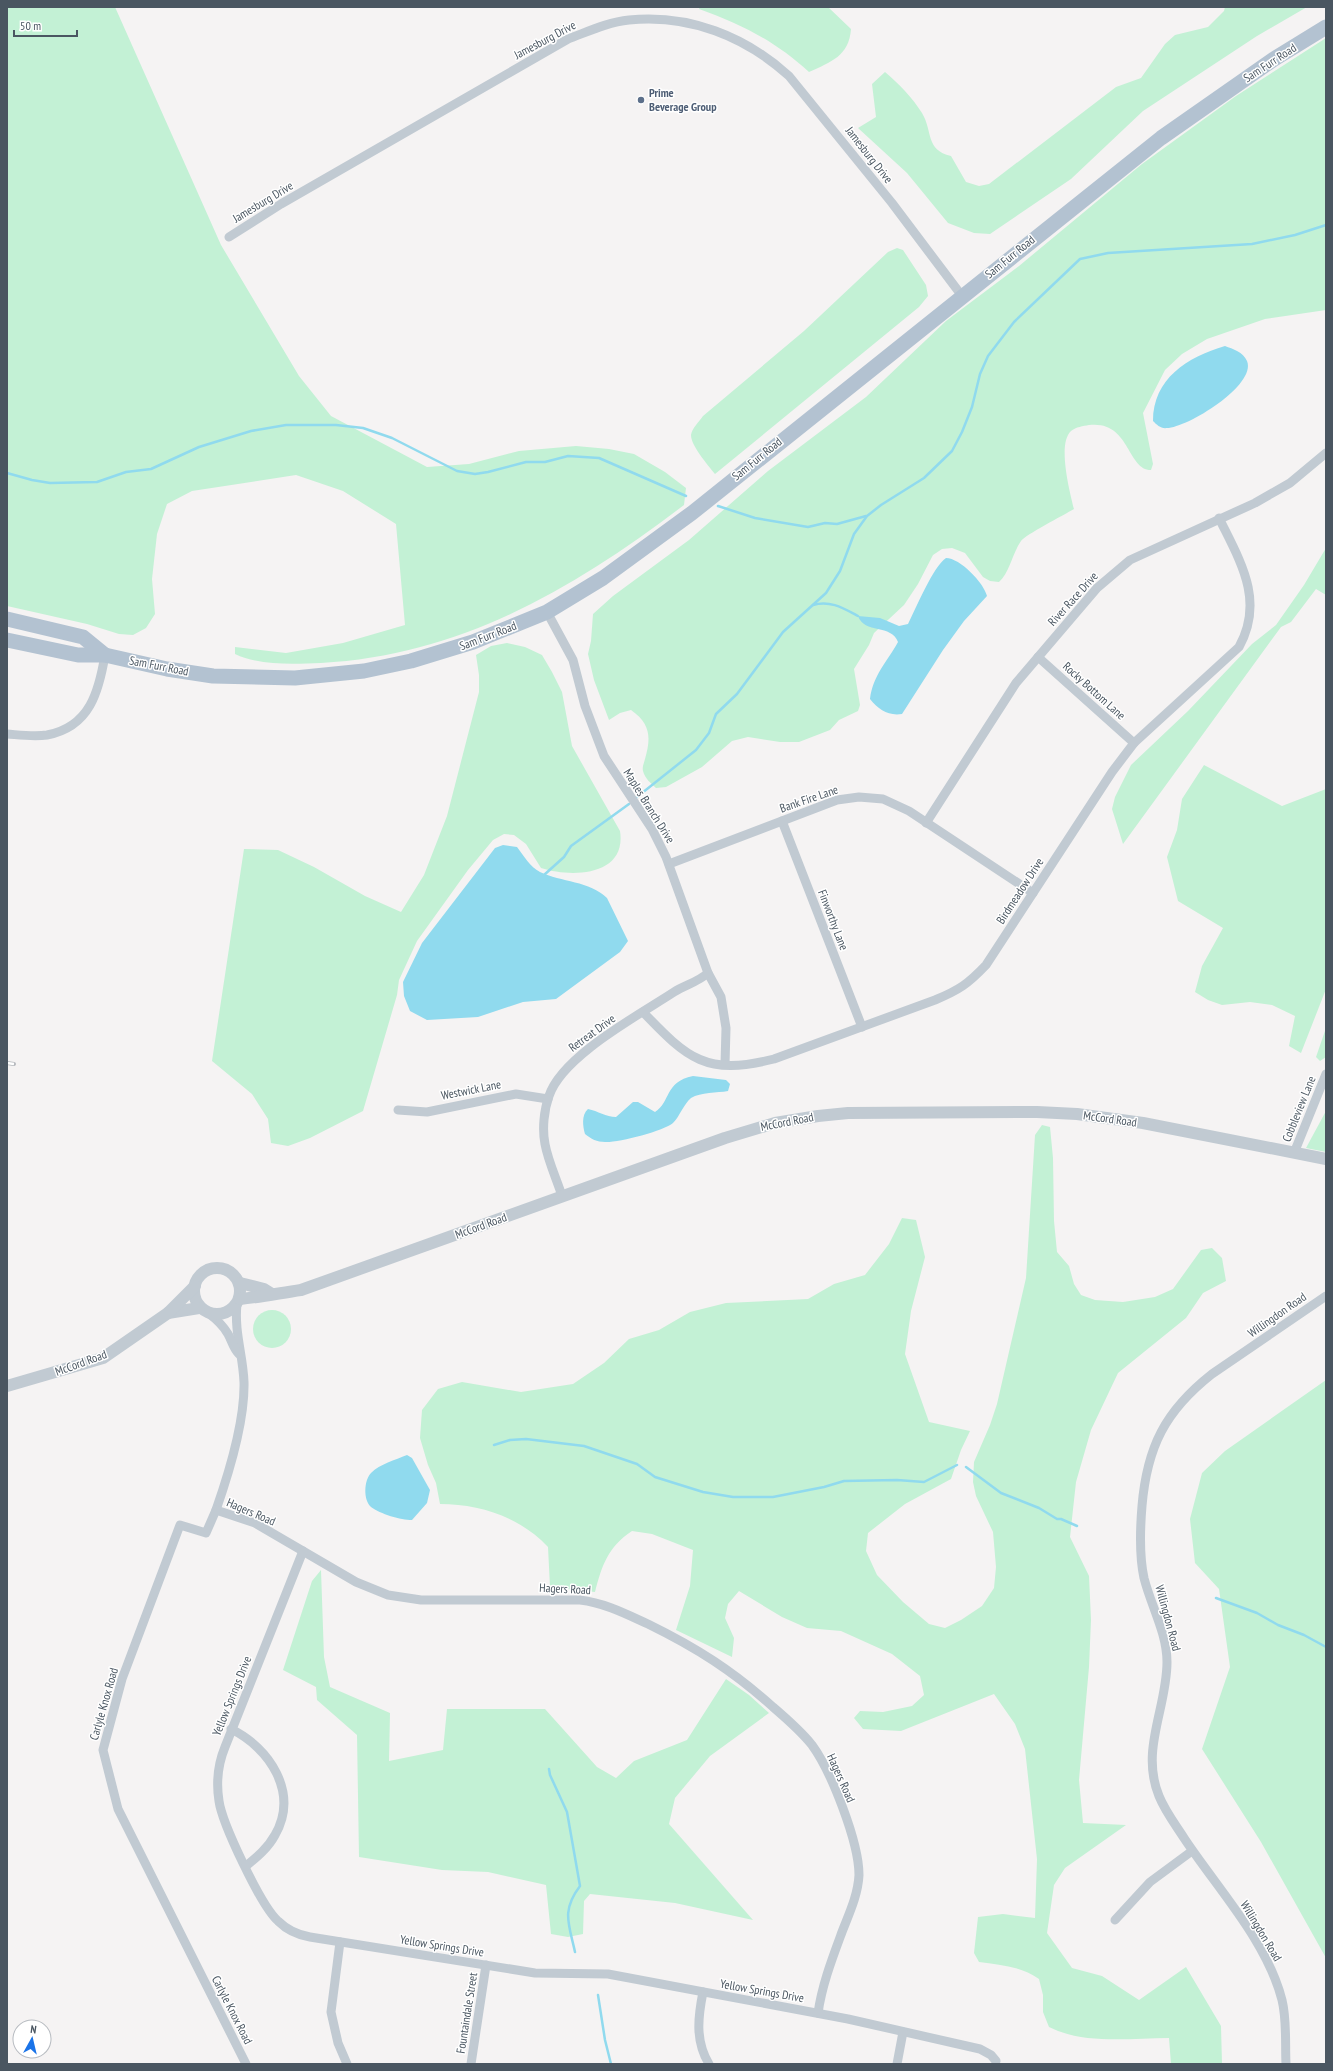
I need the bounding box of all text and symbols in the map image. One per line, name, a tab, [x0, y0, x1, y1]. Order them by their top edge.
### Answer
scale bar	[14, 12, 77, 38]
street label: Jamesburg Drive	[510, 17, 578, 63]
text: 50 m	[20, 18, 41, 33]
street label: Sam Furr Road	[1240, 40, 1299, 85]
place label: Prime Beverage Group	[649, 85, 717, 114]
marker: Prime Beverage Group	[636, 95, 646, 105]
street label: Jamesburg Drive	[842, 123, 896, 186]
street label: Jamesburg Drive	[229, 178, 296, 226]
street label: Sam Furr Road	[982, 232, 1038, 281]
street label: Sam Furr Road	[729, 434, 785, 483]
street label: River Race Drive	[1044, 568, 1101, 629]
street label: Sam Furr Road	[457, 618, 519, 653]
street label: Sam Furr Road	[128, 652, 190, 679]
street label: Rocky Bottom Lane	[1060, 659, 1129, 723]
street label: Maples Branch Drive	[621, 766, 678, 846]
street label: Bank Fire Lane	[778, 782, 840, 816]
street label: Birdmeadow Drive	[993, 855, 1047, 927]
street label: Finworthy Lane	[815, 887, 852, 952]
street label: Retreat Drive	[565, 1011, 618, 1055]
street label: Cobbleview Lane	[1279, 1074, 1319, 1144]
street label: Westwick Lane	[440, 1076, 502, 1103]
street label: McCord Road	[1082, 1107, 1138, 1130]
street label: McCord Road	[759, 1109, 815, 1134]
street label: McCord Road	[453, 1209, 509, 1242]
street label: Willingdon Road	[1245, 1289, 1309, 1340]
street label: McCord Road	[53, 1346, 109, 1379]
street label: Hagers Road	[224, 1495, 278, 1529]
street label: Hagers Road	[539, 1580, 591, 1597]
street label: Willingdon Road	[1152, 1583, 1185, 1653]
street label: Yellow Springs Drive	[209, 1654, 254, 1738]
street label: Carlyle Knox Road	[86, 1666, 121, 1742]
street label: Hagers Road	[824, 1751, 859, 1804]
street label: Willingdon Road	[1237, 1898, 1285, 1964]
street label: Yellow Springs Drive	[399, 1931, 485, 1960]
street label: Fountaindale Street	[453, 1971, 480, 2054]
street label: Carlyle Knox Road	[209, 1973, 256, 2046]
street label: Yellow Springs Drive	[719, 1976, 805, 2005]
north arrow	[12, 2019, 52, 2059]
text: N	[29, 2022, 37, 2036]

